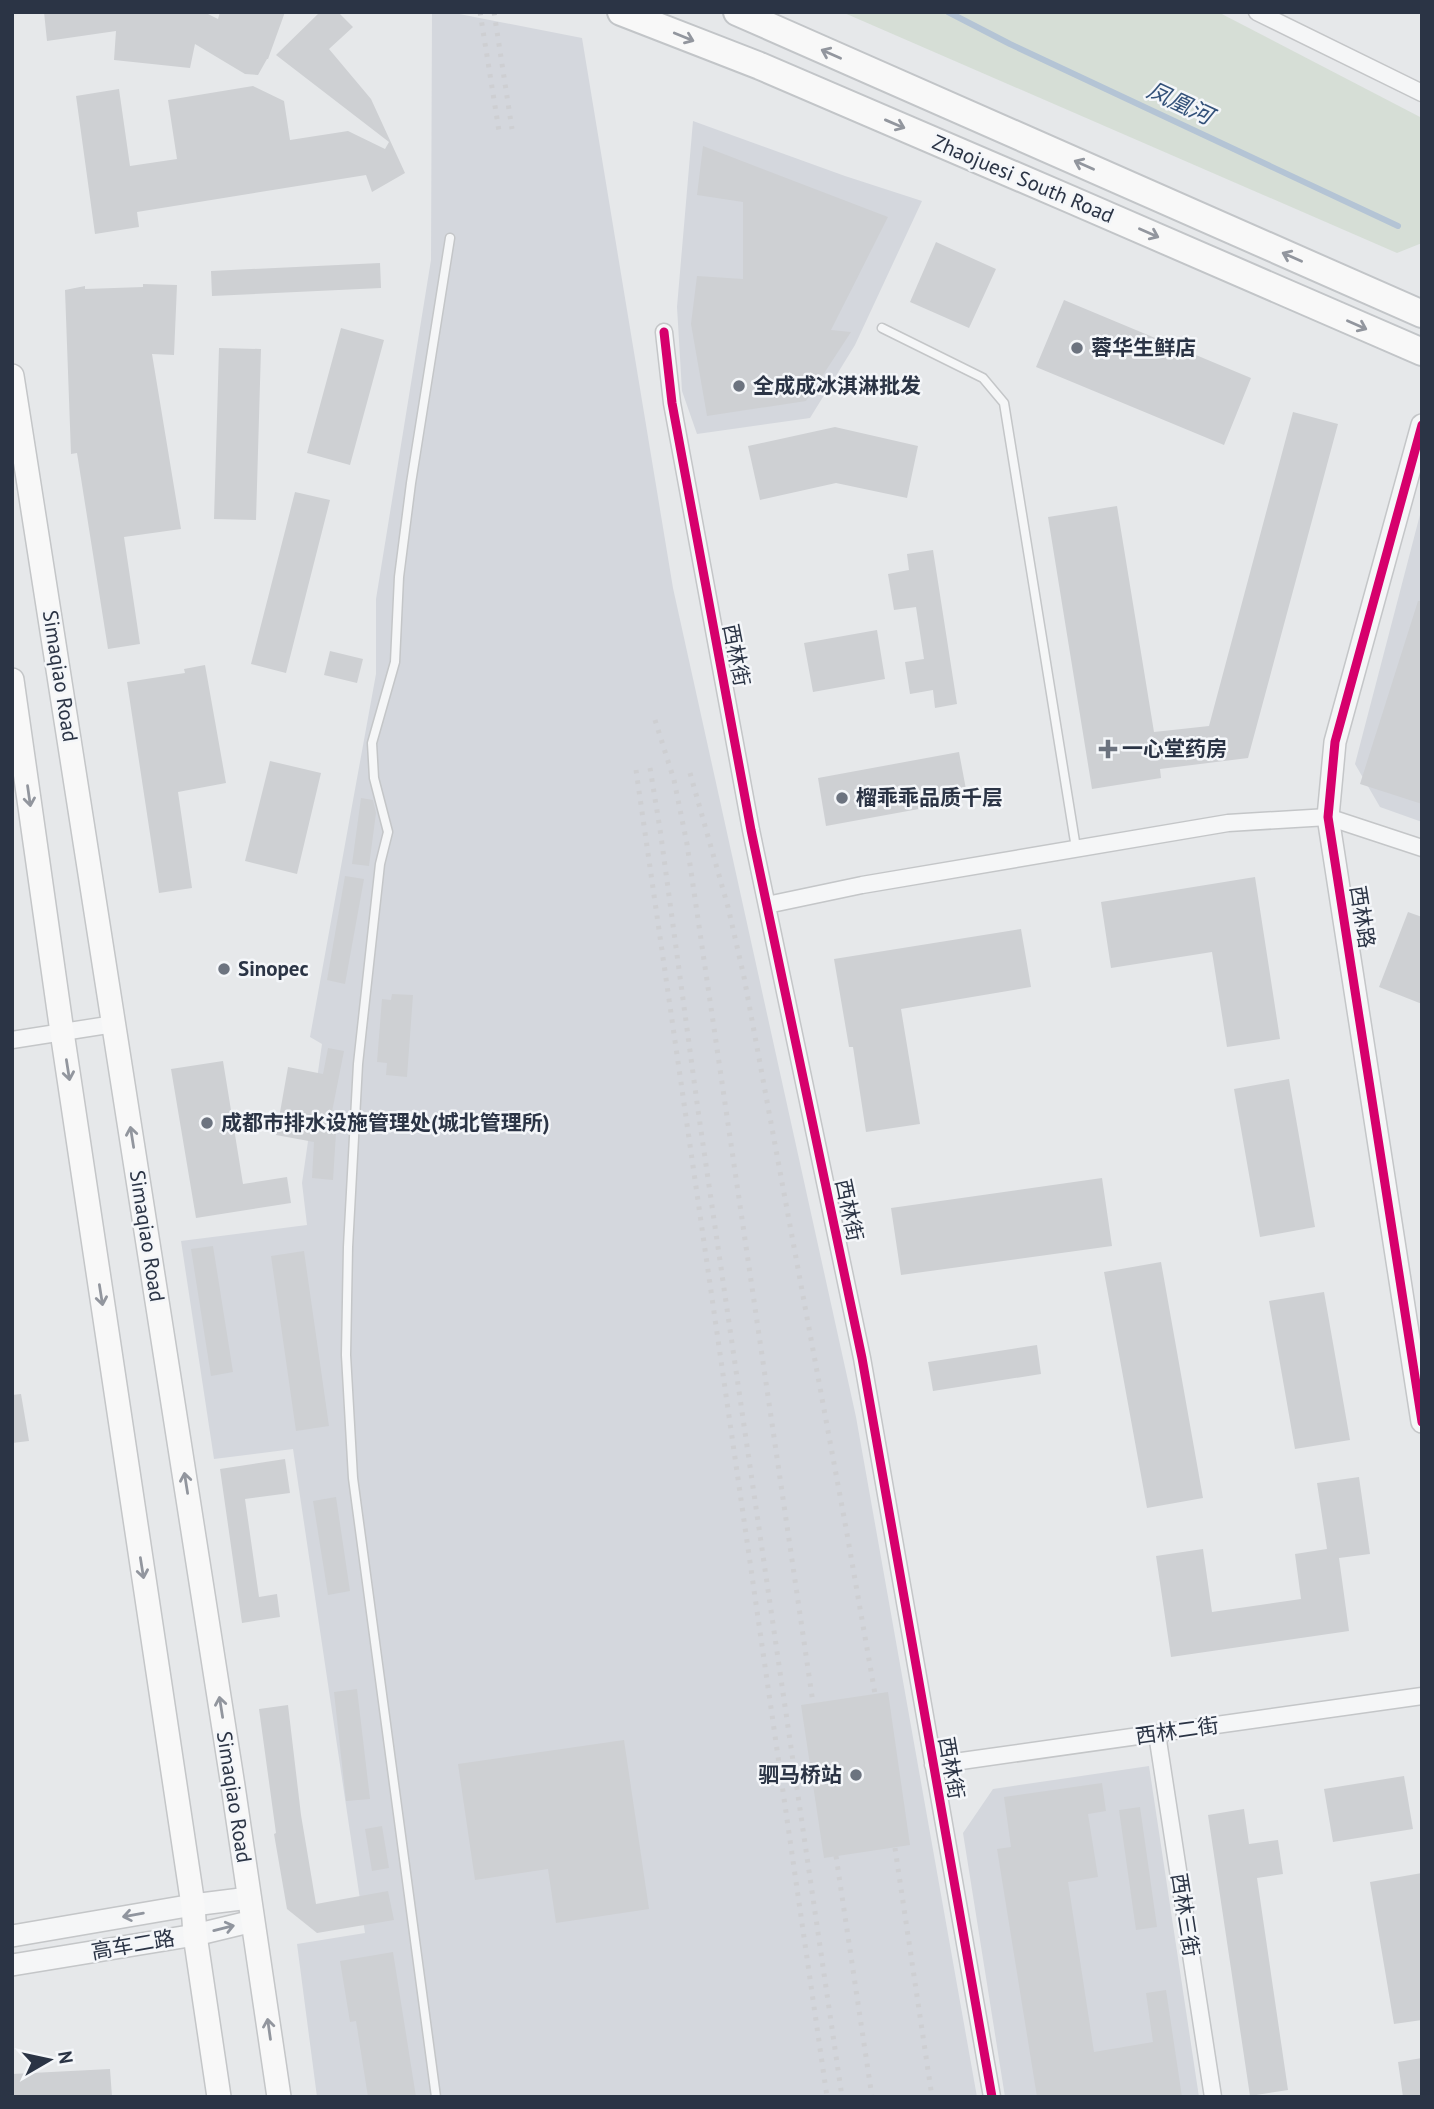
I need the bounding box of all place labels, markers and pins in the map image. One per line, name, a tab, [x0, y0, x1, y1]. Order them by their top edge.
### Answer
place label: 蓉华生鲜店	[1091, 334, 1196, 361]
marker: 蓉华生鲜店	[1069, 340, 1085, 356]
place label: 全成成冰淇淋批发	[753, 372, 921, 399]
marker: 全成成冰淇淋批发	[731, 378, 747, 394]
place label: 一心堂药房	[1122, 735, 1227, 762]
marker: 一心堂药房	[1100, 741, 1116, 757]
place label: 榴乖乖品质千层	[856, 784, 1003, 811]
marker: 榴乖乖品质千层	[834, 790, 850, 806]
place label: Sinopec	[238, 955, 309, 982]
marker: Sinopec	[216, 961, 232, 977]
place label: 成都市排水设施管理处(城北管理所)	[221, 1109, 550, 1136]
marker: 成都市排水设施管理处(城北管理所)	[199, 1115, 215, 1131]
place label: 驷马桥站	[758, 1761, 842, 1788]
marker: 驷马桥站	[848, 1767, 864, 1783]

